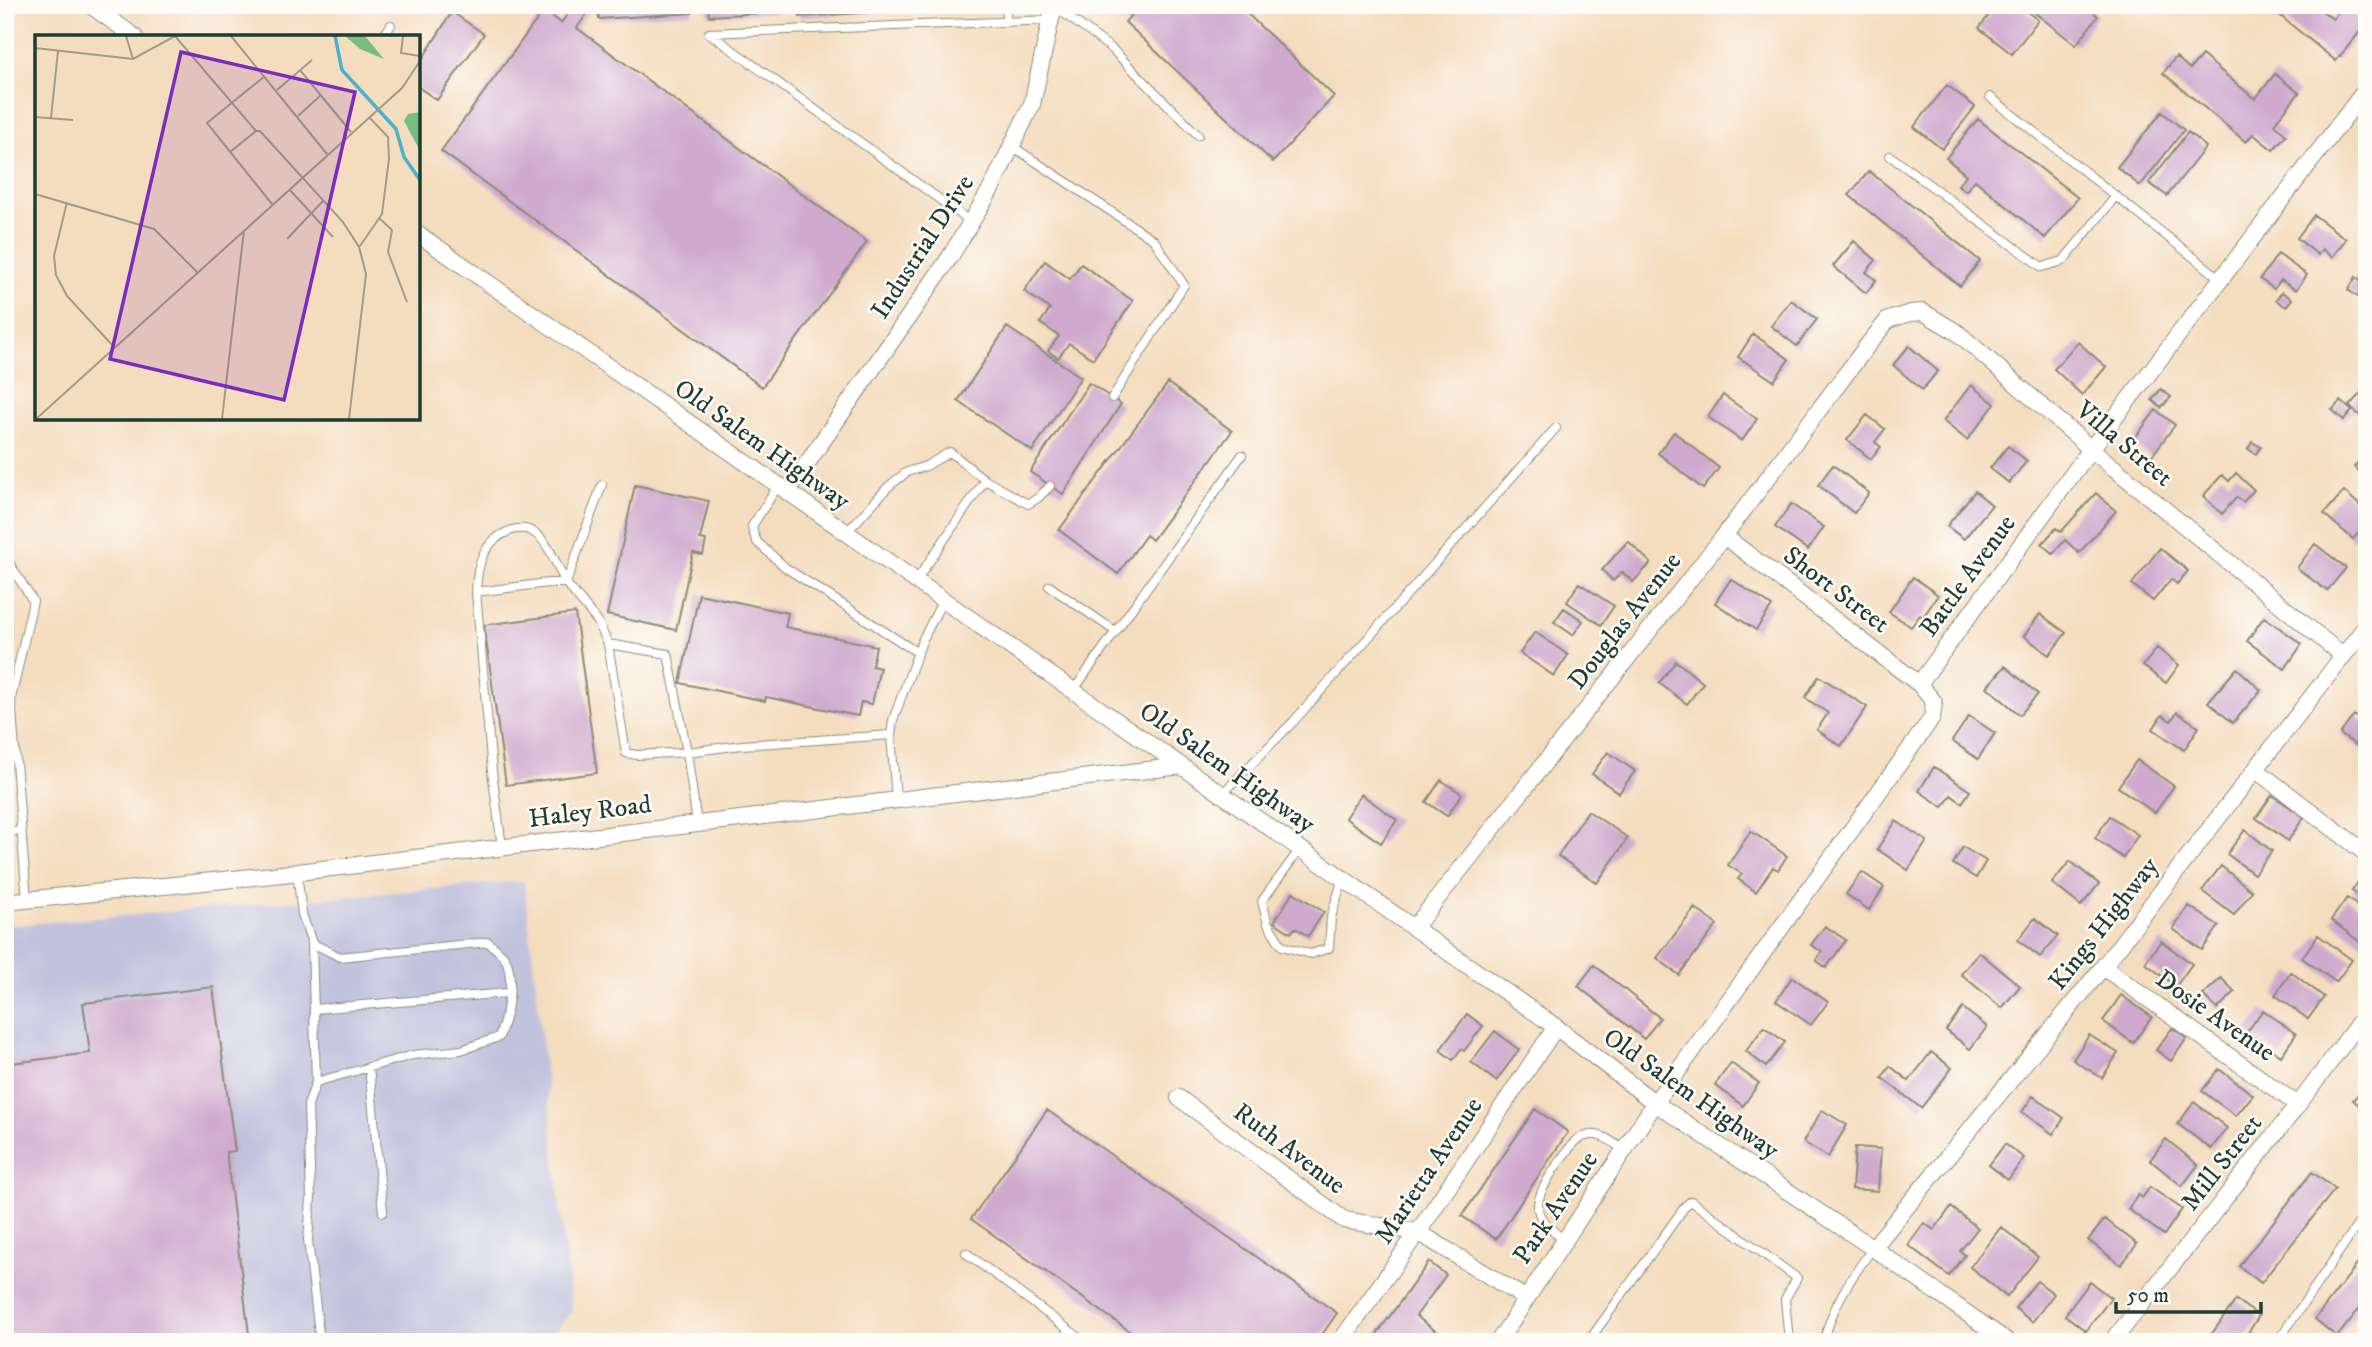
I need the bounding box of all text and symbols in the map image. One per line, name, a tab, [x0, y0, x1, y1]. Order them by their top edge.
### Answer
inset map	[35, 35, 420, 420]
street label: Industrial Drive	[864, 169, 982, 325]
street label: Old Salem Highway	[668, 372, 857, 518]
street label: Villa Street	[2068, 393, 2179, 494]
street label: Battle Avenue	[1913, 508, 2023, 644]
street label: Short Street	[1776, 539, 1896, 641]
street label: Douglas Avenue	[1561, 546, 1689, 696]
street label: Old Salem Highway	[1133, 695, 1322, 841]
street label: Haley Road	[527, 788, 653, 836]
street label: Kings Highway	[2042, 850, 2167, 997]
street label: Dosie Avenue	[2149, 963, 2281, 1069]
street label: Old Salem Highway	[1597, 1021, 1786, 1167]
street label: Marietta Avenue	[1368, 1091, 1490, 1251]
street label: Ruth Avenue	[1226, 1096, 1352, 1202]
street label: Mill Street	[2174, 1108, 2270, 1218]
street label: Park Avenue	[1506, 1145, 1606, 1271]
scale bar	[2116, 1270, 2262, 1314]
text: 50 m	[2127, 1283, 2169, 1309]

